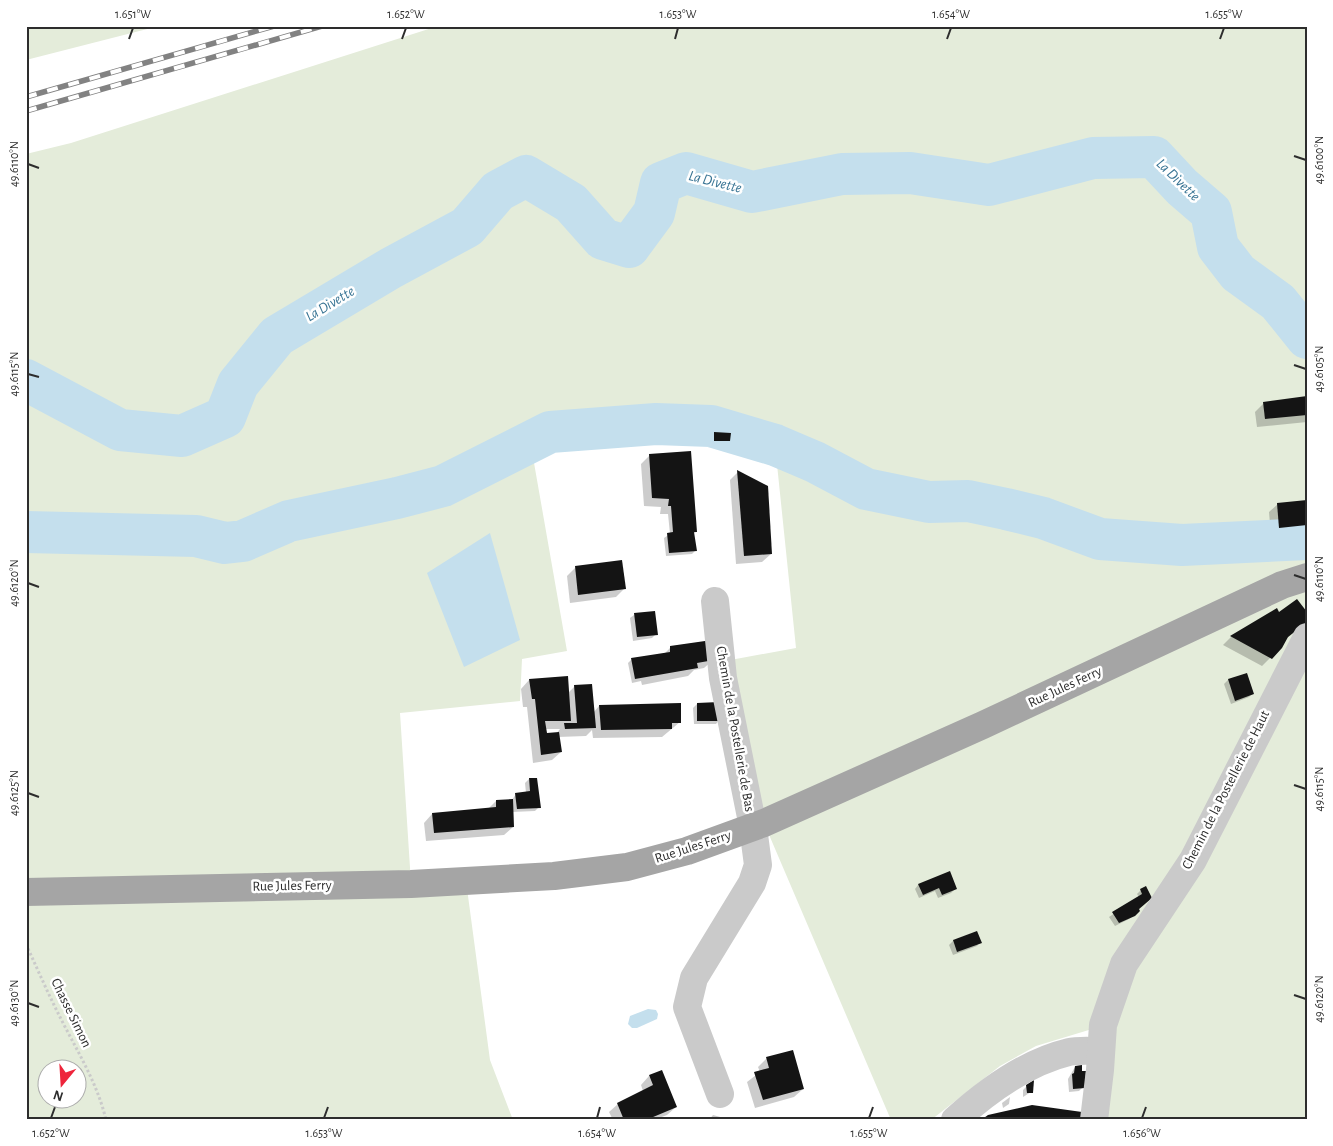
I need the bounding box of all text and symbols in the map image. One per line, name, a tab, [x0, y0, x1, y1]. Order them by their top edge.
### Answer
text: 1.651°W	[115, 8, 151, 20]
text: 1.652°W	[387, 8, 425, 20]
text: 1.653°W	[660, 8, 697, 20]
text: 1.654°W	[932, 8, 970, 20]
text: 1.655°W	[1206, 8, 1243, 20]
text: 49.6100°N	[1313, 136, 1325, 184]
text: 49.6110°N	[8, 141, 20, 187]
water label: La Divette	[1153, 156, 1203, 204]
water label: La Divette	[687, 168, 743, 196]
water label: La Divette	[303, 283, 357, 324]
text: 49.6105°N	[1313, 346, 1325, 393]
text: 49.6115°N	[8, 352, 20, 396]
text: 49.6110°N	[1313, 556, 1325, 602]
text: 49.6120°N	[8, 559, 20, 607]
street label: Chemin de la Postellerie de Bas	[714, 645, 756, 813]
street label: Rue Jules Ferry	[1026, 664, 1104, 710]
street label: Chemin de la Postellerie de Haut	[1180, 708, 1272, 872]
text: 49.6115°N	[1313, 767, 1325, 811]
text: 49.6125°N	[8, 770, 20, 816]
street label: Rue Jules Ferry	[653, 828, 733, 866]
street label: Rue Jules Ferry	[252, 878, 332, 894]
text: 49.6120°N	[1313, 975, 1325, 1023]
street label: Chasse Simon	[48, 976, 94, 1050]
text: 49.6130°N	[8, 980, 20, 1026]
north arrow	[38, 1058, 88, 1108]
text: N	[51, 1087, 65, 1104]
text: 1.652°W	[32, 1127, 70, 1139]
text: 1.653°W	[306, 1127, 343, 1139]
text: 1.654°W	[578, 1127, 616, 1139]
text: 1.655°W	[851, 1127, 888, 1139]
text: 1.656°W	[1123, 1127, 1161, 1139]

